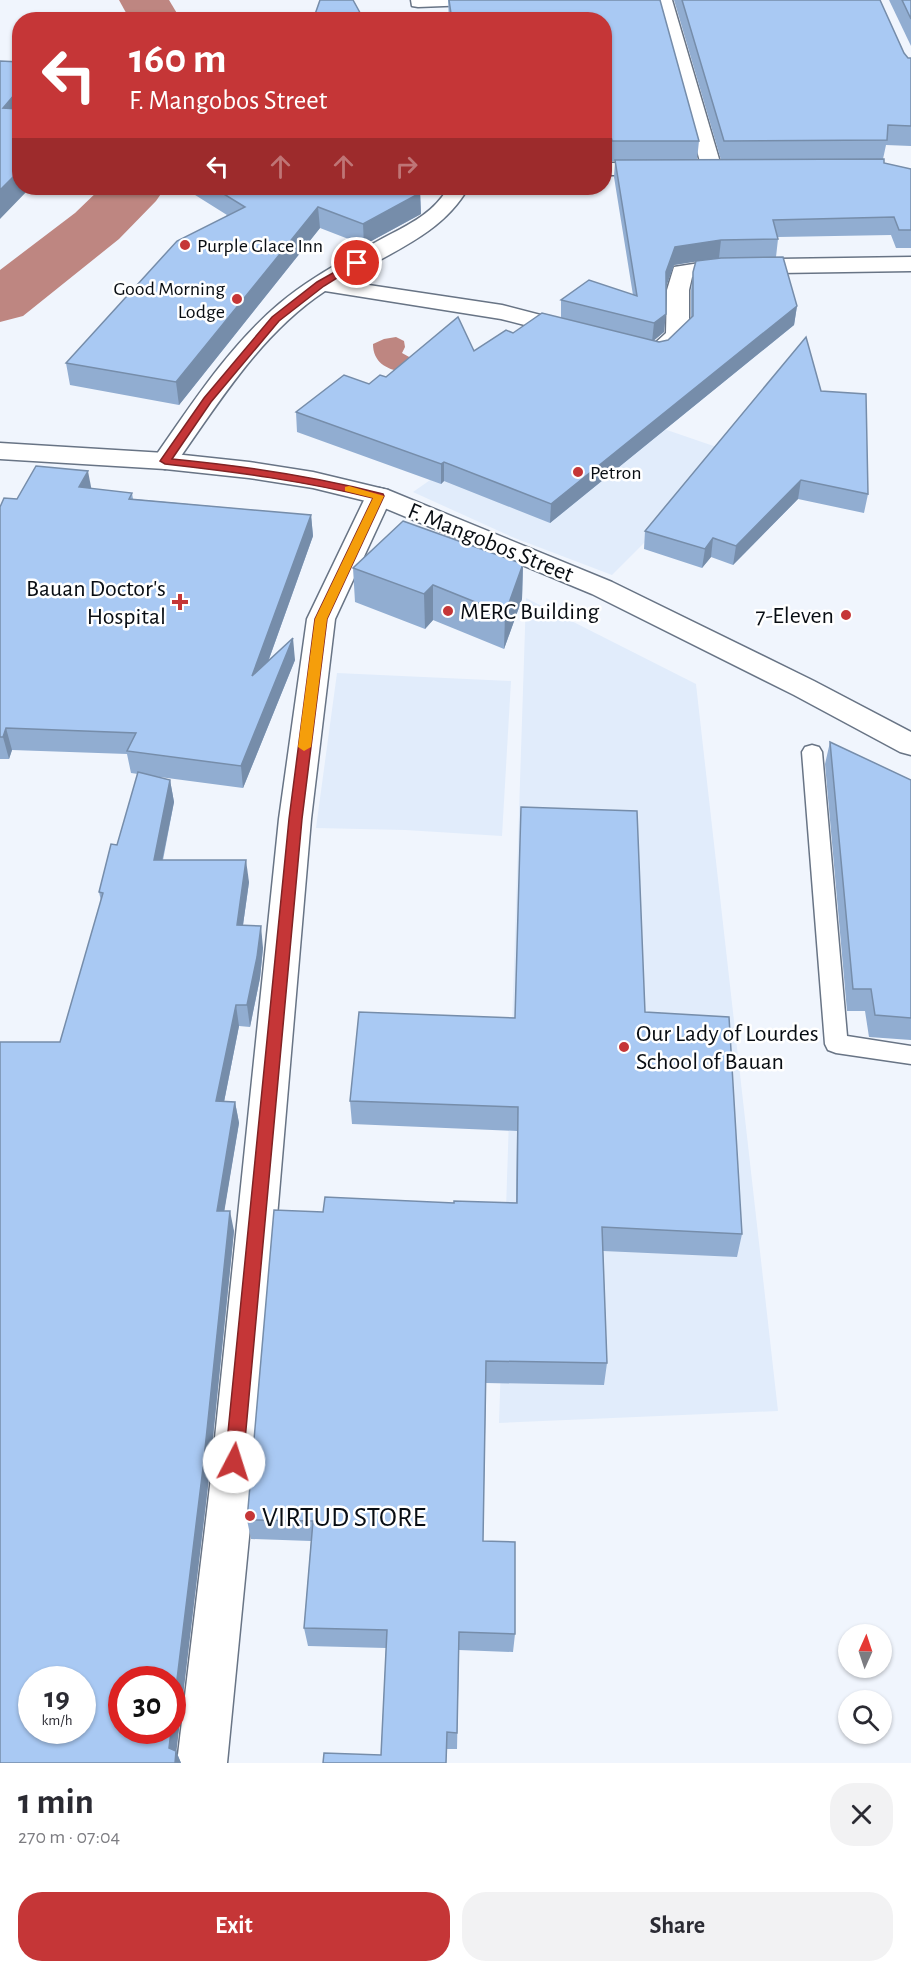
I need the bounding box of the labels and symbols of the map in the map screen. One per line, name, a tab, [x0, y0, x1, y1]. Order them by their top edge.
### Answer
place label: Purple Glace Inn	[197, 236, 323, 256]
pin	[331, 237, 382, 288]
marker: Purple Glace Inn	[178, 238, 192, 252]
place label: Good Morning Lodge	[113, 279, 225, 322]
marker: Good Morning Lodge	[230, 292, 244, 306]
place label: Petron	[590, 463, 642, 483]
marker: Petron	[571, 465, 585, 479]
street label: F. Mangobos Street	[404, 499, 577, 587]
place label: Bauan Doctor's Hospital	[26, 577, 166, 629]
marker: Bauan Doctor's Hospital	[171, 593, 189, 611]
place label: MERC Building	[460, 600, 600, 624]
marker: MERC Building	[441, 604, 455, 618]
place label: 7-Eleven	[756, 604, 834, 628]
marker: 7-Eleven	[839, 608, 853, 622]
place label: Our Lady of Lourdes School of Bauan	[636, 1022, 819, 1074]
marker: Our Lady of Lourdes School of Bauan	[617, 1040, 631, 1054]
position arrow	[202, 1430, 266, 1494]
place label: VIRTUD STORE	[262, 1504, 426, 1532]
marker: VIRTUD STORE	[243, 1509, 257, 1523]
north arrow	[838, 1624, 892, 1678]
speed limit sign: 30	[108, 1666, 186, 1744]

